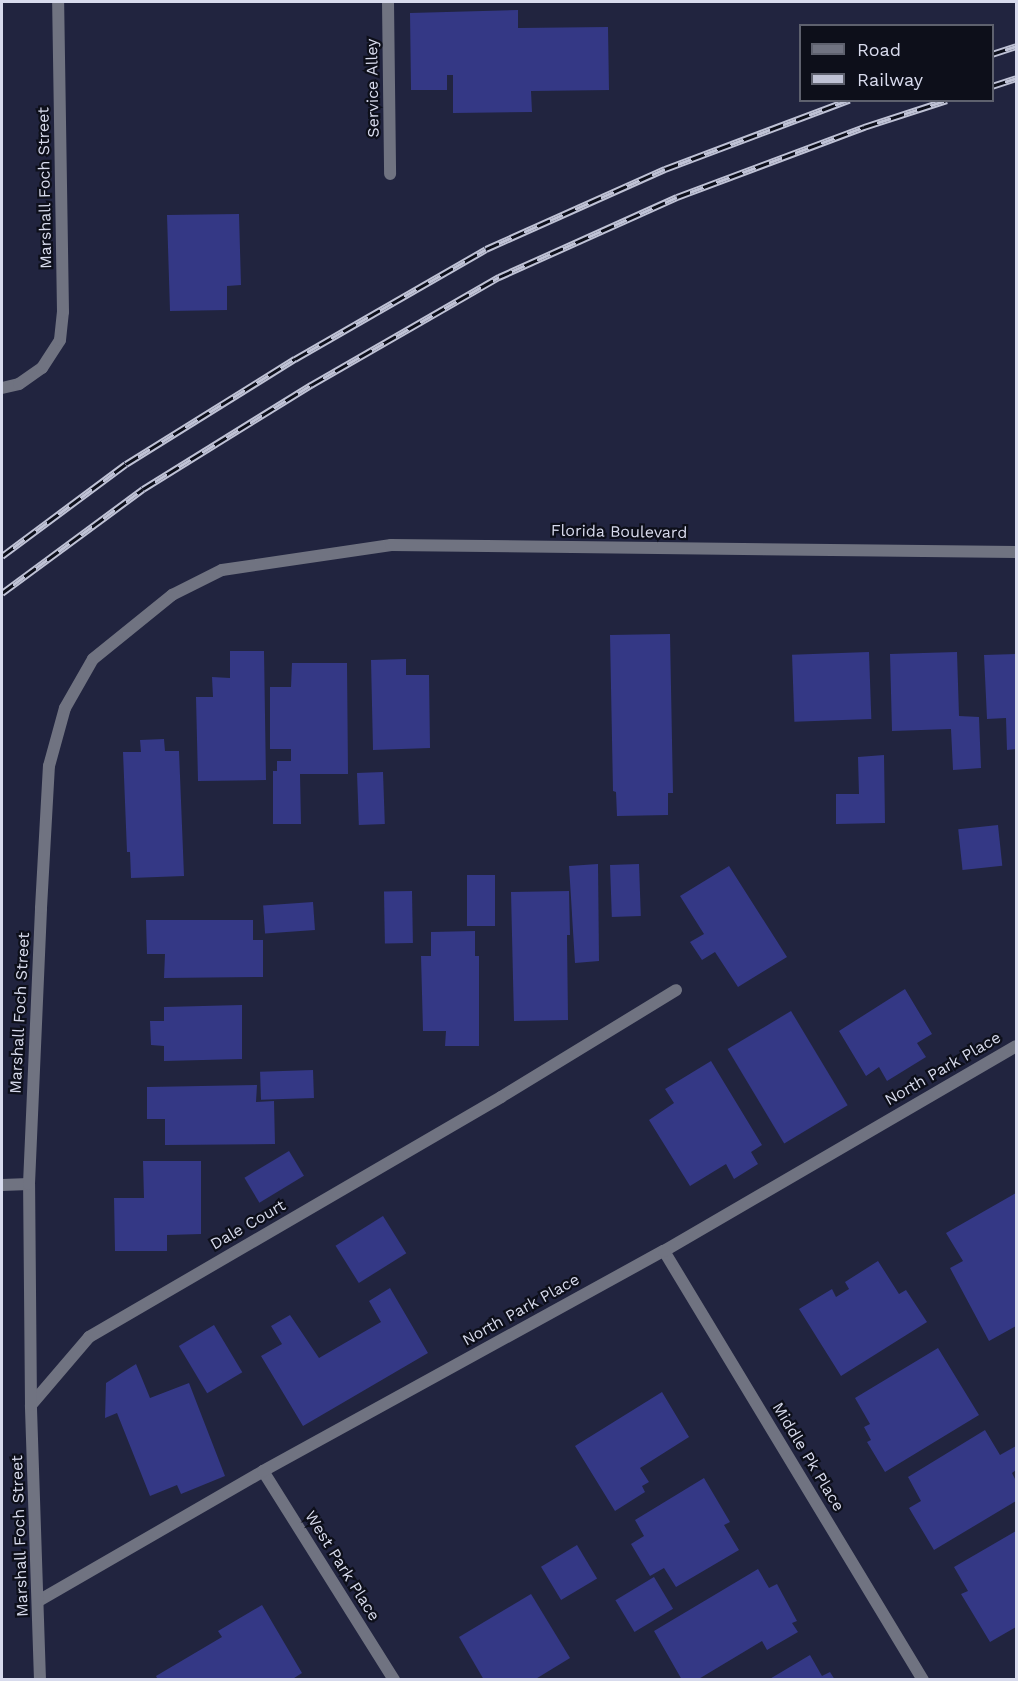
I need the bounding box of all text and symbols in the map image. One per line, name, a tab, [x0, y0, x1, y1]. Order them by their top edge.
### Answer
legend	[799, 24, 994, 102]
street label: Service Alley	[363, 38, 383, 138]
text: Road	[857, 39, 901, 60]
text: Railway	[857, 69, 923, 90]
street label: Marshall Foch Street	[34, 107, 56, 269]
street label: Florida Boulevard	[550, 521, 688, 543]
street label: Marshall Foch Street	[6, 931, 34, 1095]
street label: North Park Place	[881, 1028, 1005, 1110]
street label: Dale Court	[207, 1196, 289, 1254]
street label: North Park Place	[459, 1270, 583, 1350]
street label: Middle Pk Place	[768, 1399, 848, 1515]
street label: Marshall Foch Street	[8, 1455, 32, 1617]
street label: West Park Place	[300, 1507, 384, 1625]

